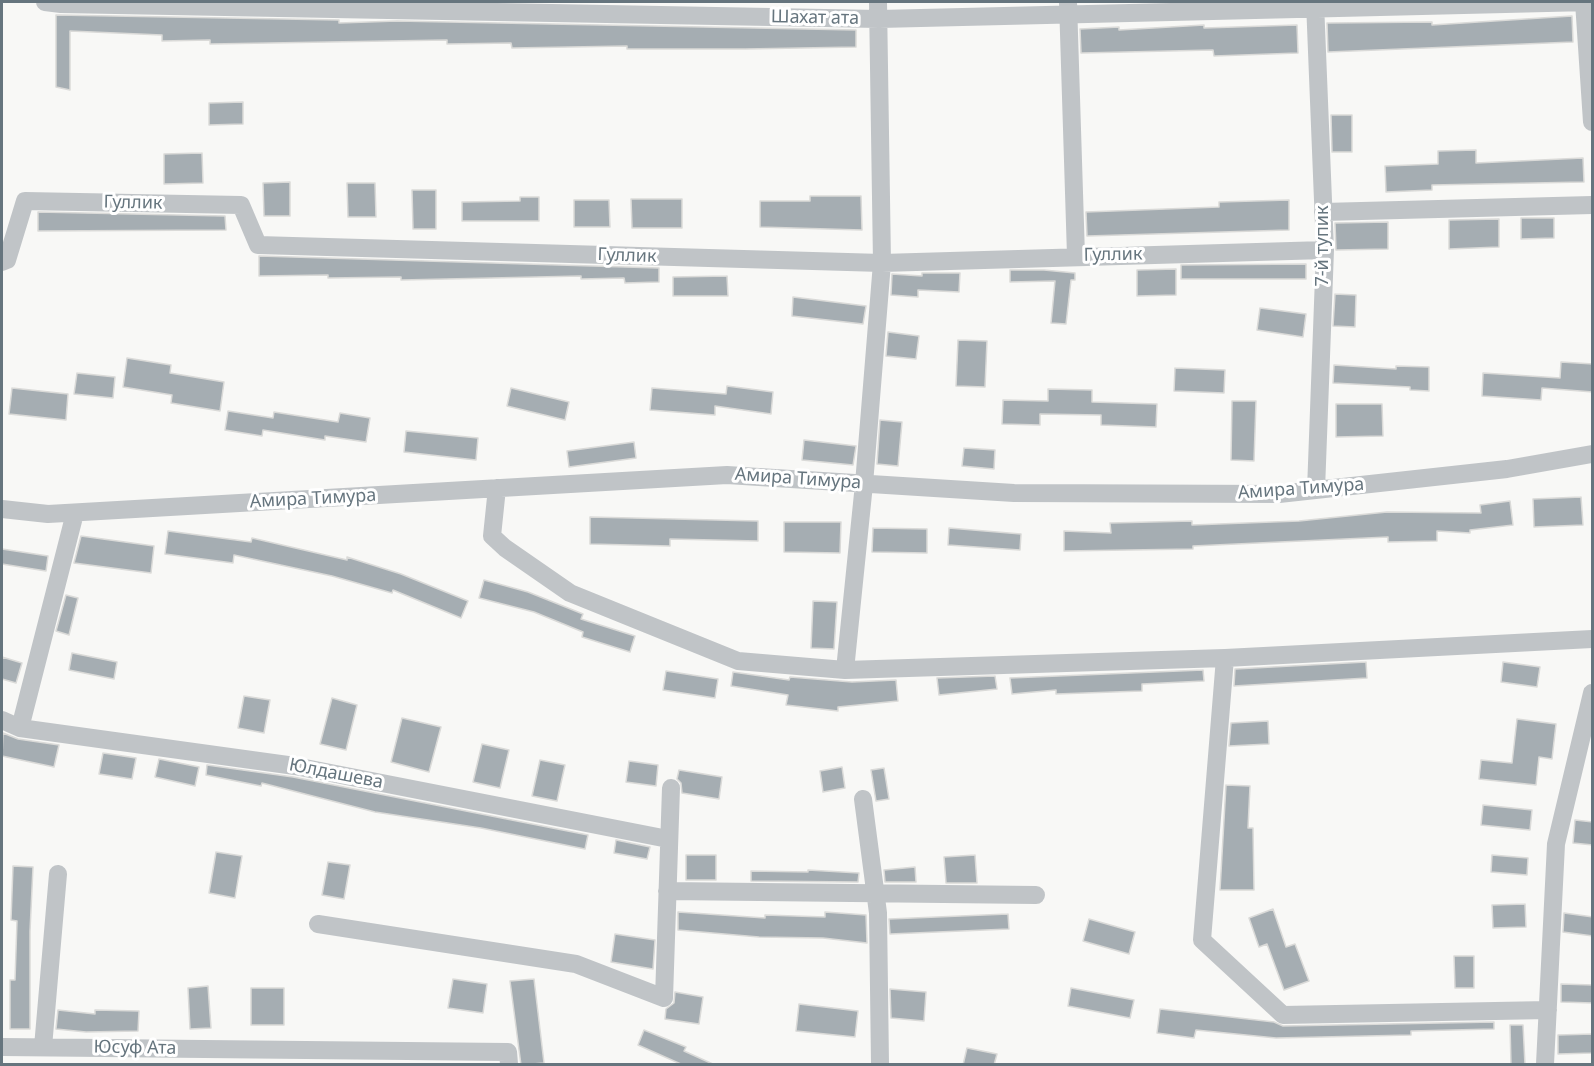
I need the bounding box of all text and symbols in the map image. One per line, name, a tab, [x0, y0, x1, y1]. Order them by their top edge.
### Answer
street label: Шахат ата	[771, 6, 859, 30]
street label: Гуллик	[103, 192, 163, 214]
street label: 7-й тупик	[1312, 205, 1334, 287]
street label: Гуллик	[597, 244, 657, 268]
street label: Гуллик	[1083, 244, 1143, 266]
street label: Амира Тимура	[734, 464, 862, 494]
street label: Амира Тимура	[1237, 474, 1365, 504]
street label: Амира Тимура	[249, 485, 377, 513]
street label: Юлдашева	[287, 754, 385, 794]
street label: Юсуф Ата	[93, 1036, 177, 1060]

